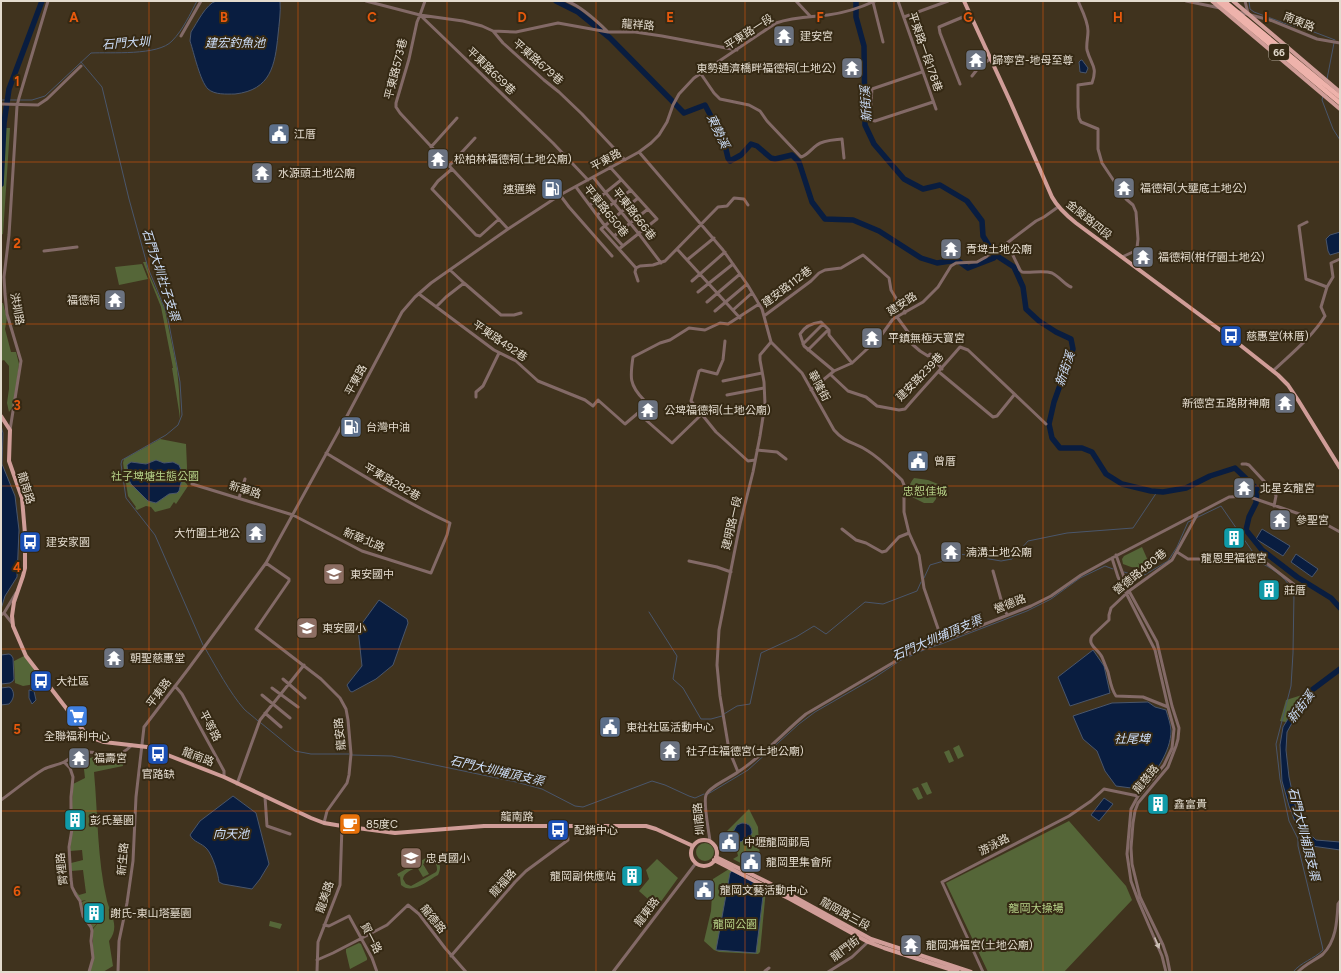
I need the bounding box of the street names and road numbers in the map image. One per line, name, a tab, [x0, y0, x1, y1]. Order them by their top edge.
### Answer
street label: 南東路	[1281, 10, 1317, 34]
street label: 平東路一段178巷	[905, 11, 945, 93]
street label: 平東路一段	[722, 12, 776, 52]
street label: 龍祥路	[621, 17, 655, 33]
street label: 平東路573巷	[382, 37, 410, 101]
street label: 平東路679巷	[510, 37, 566, 87]
road number: 66	[1269, 44, 1289, 60]
street label: 平東路659巷	[464, 45, 518, 97]
street label: 平東路	[588, 147, 624, 173]
street label: 平東路650巷	[581, 182, 631, 240]
street label: 平東路666巷	[610, 185, 658, 243]
street label: 金陵路四段	[1064, 198, 1114, 242]
street label: 建安路112巷	[759, 264, 815, 310]
street label: 建安路	[885, 290, 919, 318]
street label: 洪圳路	[7, 292, 27, 326]
street label: 平東路492巷	[470, 318, 530, 364]
street label: 建安路239巷	[894, 350, 946, 404]
street label: 平東路	[343, 362, 369, 398]
street label: 華隆街	[805, 368, 833, 404]
street label: 平東路282巷	[361, 461, 423, 503]
street label: 龍南路	[15, 470, 37, 506]
street label: 新華路	[227, 479, 263, 501]
street label: 建明路一段	[719, 495, 745, 551]
street label: 新華北路	[341, 525, 387, 555]
street label: 營德路480巷	[1111, 547, 1169, 597]
street label: 營德路	[992, 592, 1028, 616]
street label: 平東路	[144, 676, 174, 710]
street label: 平等路	[197, 708, 223, 744]
street label: 龍安路	[332, 717, 348, 751]
street label: 龍南路	[180, 745, 216, 769]
street label: 龍慈路	[1130, 762, 1162, 796]
street label: 圳南路	[691, 802, 707, 836]
street label: 龍南路	[500, 810, 534, 824]
street label: 游泳路	[976, 832, 1012, 858]
street label: 新生路	[115, 842, 131, 876]
street label: 霄裡路	[54, 852, 70, 886]
street label: 龍福路	[487, 866, 519, 900]
street label: 龍美路	[313, 879, 337, 915]
street label: 龍東路	[632, 895, 662, 929]
street label: 龍岡路三段	[818, 895, 872, 933]
street label: 龍德路	[418, 902, 448, 936]
street label: 貿一路	[358, 920, 384, 956]
street label: 龍門街	[828, 934, 862, 964]

